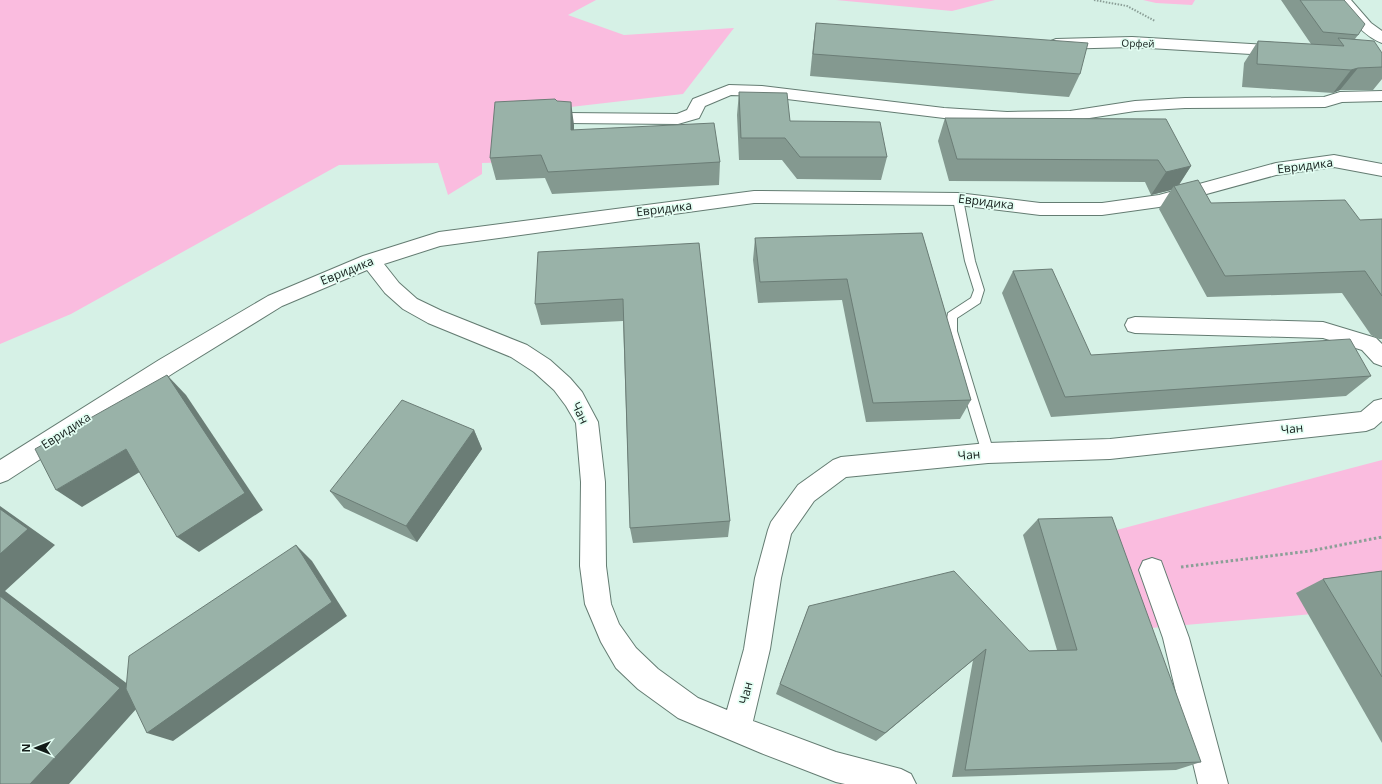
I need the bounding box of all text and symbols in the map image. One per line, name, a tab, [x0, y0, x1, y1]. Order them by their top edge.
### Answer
street label: Орфей	[1121, 35, 1155, 51]
street label: Евридика	[1276, 154, 1334, 177]
street label: Евридика	[957, 190, 1015, 213]
street label: Евридика	[635, 197, 693, 220]
street label: Евридика	[318, 252, 376, 289]
street label: Чан	[568, 399, 593, 427]
street label: Евридика	[38, 408, 94, 453]
street label: Чан	[1280, 419, 1304, 438]
street label: Чан	[957, 445, 981, 464]
street label: Чан	[735, 680, 756, 706]
north arrow	[16, 728, 56, 768]
text: N	[18, 744, 33, 752]

